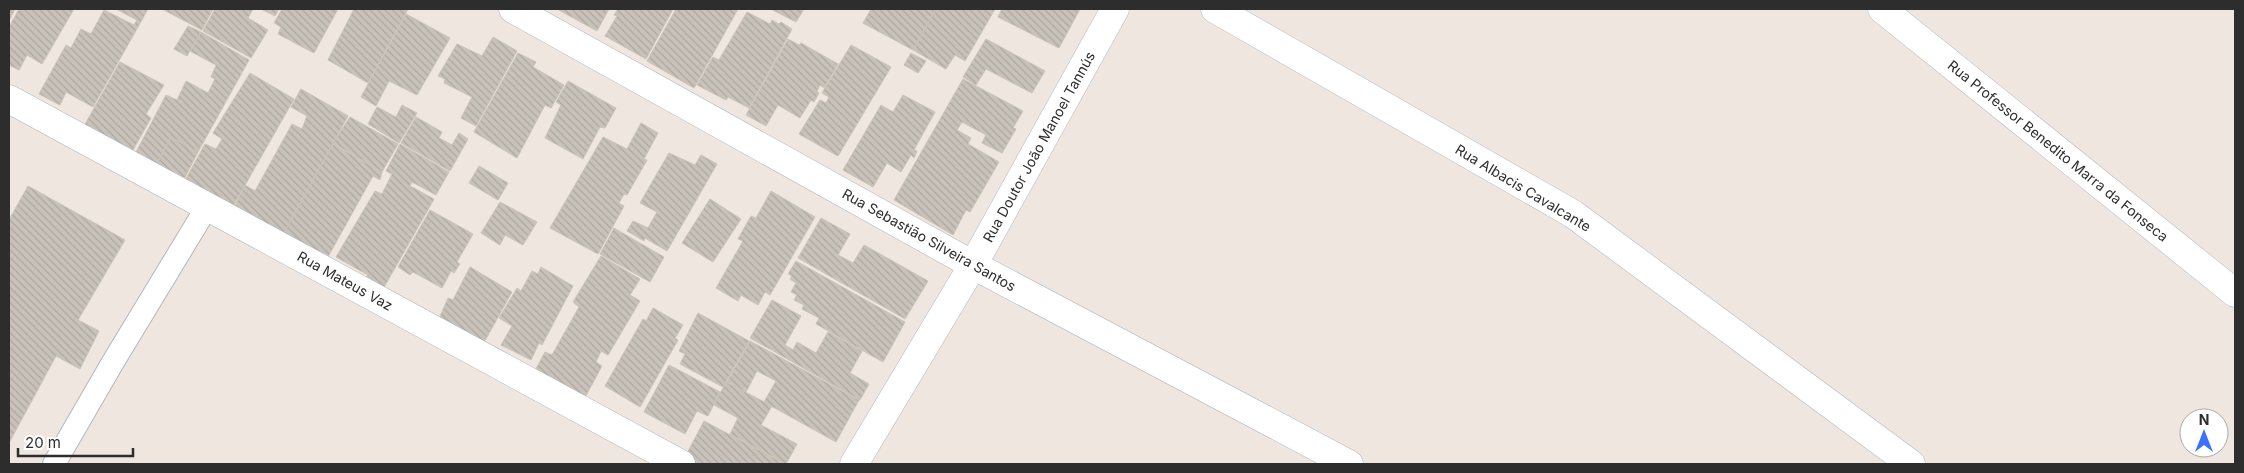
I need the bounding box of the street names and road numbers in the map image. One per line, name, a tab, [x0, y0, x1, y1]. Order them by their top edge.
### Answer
street label: Rua Doutor João Manoel Tannús	[979, 48, 1098, 245]
street label: Rua Professor Benedito Marra da Fonseca	[1945, 56, 2172, 245]
street label: Rua Albacis Cavalcante	[1452, 140, 1594, 235]
street label: Rua Sebastião Silveira Santos	[840, 185, 1019, 294]
street label: Rua Mateus Vaz	[295, 247, 396, 314]

